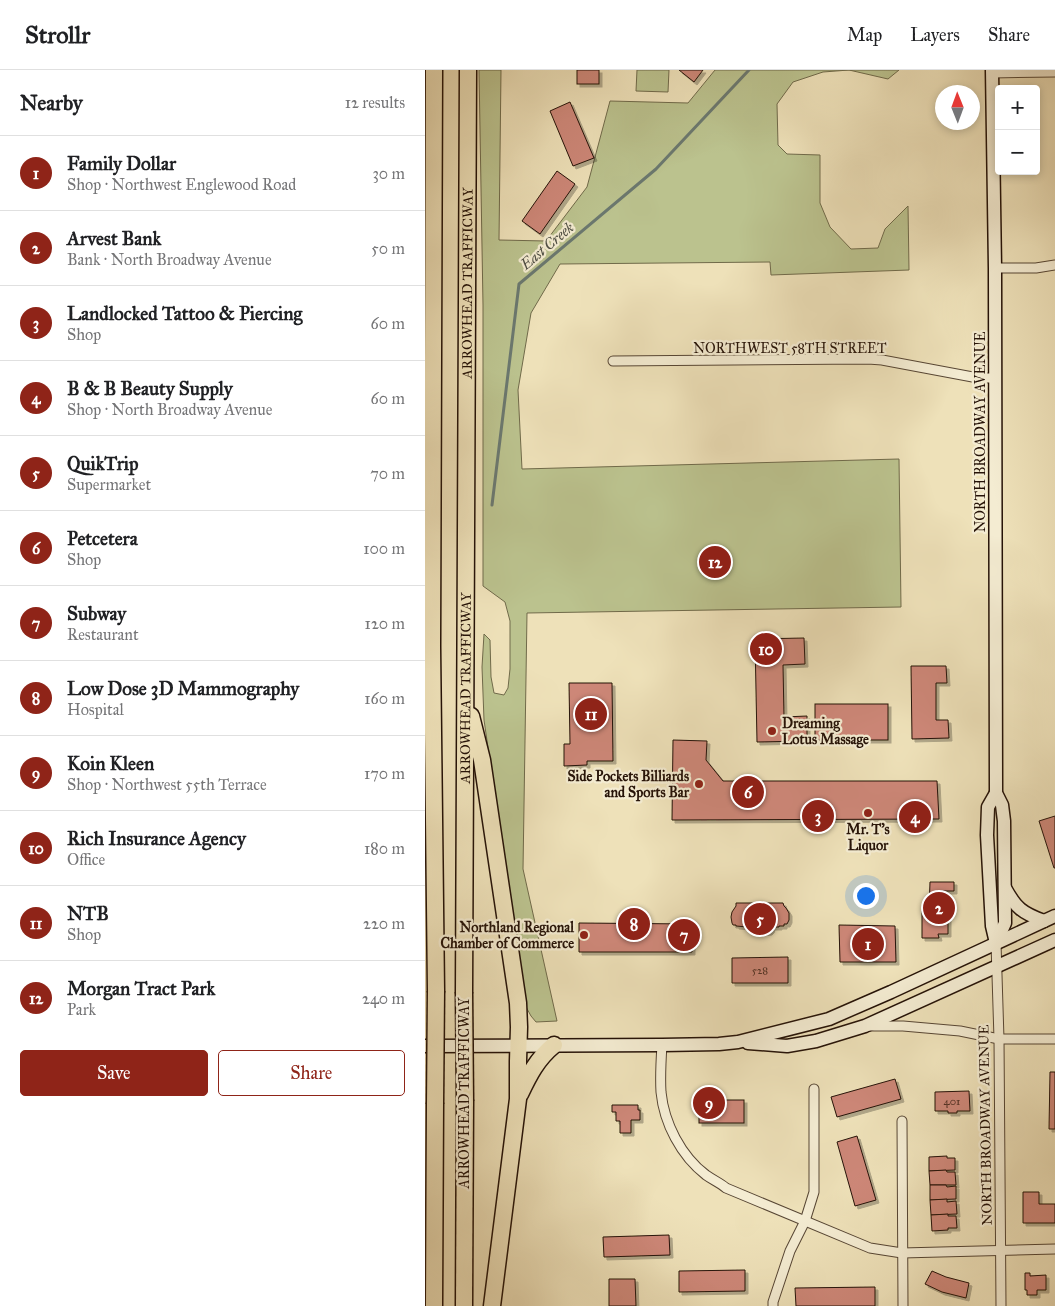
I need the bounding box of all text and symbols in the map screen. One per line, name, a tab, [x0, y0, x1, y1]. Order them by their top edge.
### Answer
text: Strollr	[25, 20, 90, 50]
text: Map	[847, 24, 882, 46]
text: Layers	[910, 24, 960, 46]
text: Share	[988, 24, 1030, 46]
north arrow	[935, 85, 980, 130]
map controls	[995, 85, 1040, 175]
button: +	[995, 85, 1040, 130]
text: Nearby	[20, 90, 83, 116]
text: 12 results	[345, 93, 405, 112]
button: −	[995, 130, 1040, 175]
text: Family Dollar	[67, 152, 176, 175]
text: 1	[33, 164, 39, 183]
text: 30 m	[372, 164, 405, 183]
text: Shop · Northwest Englewood Road	[67, 175, 296, 194]
street label: ARROWHEAD TRAFFICWAY	[459, 186, 476, 380]
water label: East Creek	[516, 218, 578, 274]
text: Arvest Bank	[67, 227, 161, 250]
text: 2	[32, 239, 40, 258]
text: 50 m	[371, 239, 405, 258]
text: Bank · North Broadway Avenue	[67, 250, 272, 269]
text: Landlocked Tattoo & Piercing	[67, 302, 302, 325]
text: 3	[33, 314, 39, 333]
text: 60 m	[371, 314, 405, 333]
text: Shop	[67, 325, 101, 344]
street label: NORTH BROADWAY AVENUE	[972, 332, 989, 532]
street label: NORTHWEST 58TH STREET	[693, 340, 887, 357]
text: B & B Beauty Supply	[67, 377, 233, 400]
text: 4	[32, 389, 40, 408]
text: 60 m	[371, 389, 405, 408]
text: Shop · North Broadway Avenue	[67, 400, 272, 419]
text: QuikTrip	[67, 452, 139, 475]
text: 5	[32, 464, 40, 483]
text: 70 m	[370, 464, 405, 483]
text: Supermarket	[67, 475, 151, 494]
text: Petcetera	[67, 527, 138, 550]
text: 6	[32, 539, 40, 558]
text: 100 m	[363, 539, 405, 558]
pin: 12	[699, 543, 731, 581]
text: Shop	[67, 550, 101, 569]
street label: ARROWHEAD TRAFFICWAY	[457, 591, 475, 785]
text: Subway	[67, 602, 126, 625]
text: 7	[32, 614, 40, 633]
text: 120 m	[365, 614, 405, 633]
text: Restaurant	[67, 625, 139, 644]
pin: 10	[750, 630, 782, 668]
text: Low Dose 3D Mammography	[67, 677, 299, 700]
text: 8	[32, 689, 40, 708]
text: 160 m	[364, 689, 405, 708]
pin: 11	[575, 695, 607, 733]
text: Hospital	[67, 700, 124, 719]
place label: Dreaming Lotus Massage	[782, 715, 869, 749]
marker: Dreaming Lotus Massage	[766, 725, 778, 737]
text: Koin Kleen	[67, 752, 154, 775]
text: 9	[32, 764, 40, 783]
text: 170 m	[364, 764, 405, 783]
place label: Side Pockets Billiards and Sports Bar	[568, 768, 690, 802]
pin: 6	[732, 773, 764, 811]
text: Shop · Northwest 55th Terrace	[67, 775, 267, 794]
marker: Side Pockets Billiards and Sports Bar	[693, 778, 705, 790]
pin: 3	[802, 797, 834, 835]
pin: 4	[899, 798, 931, 836]
marker: Mr. T's Liquor	[862, 807, 874, 819]
place label: Mr. T's Liquor	[846, 821, 890, 855]
text: Rich Insurance Agency	[67, 827, 246, 850]
text: 10	[28, 839, 44, 858]
text: 180 m	[364, 839, 405, 858]
text: Office	[67, 850, 105, 869]
your location	[853, 883, 879, 909]
pin: 2	[923, 889, 955, 927]
pin: 5	[744, 900, 776, 938]
text: NTB	[67, 902, 109, 925]
pin: 8	[618, 905, 650, 943]
text: 11	[30, 914, 42, 933]
text: 220 m	[363, 914, 405, 933]
pin: 7	[668, 916, 700, 954]
place label: Northland Regional Chamber of Commerce	[440, 919, 575, 952]
text: Shop	[67, 925, 101, 944]
pin: 1	[852, 925, 884, 963]
marker: Northland Regional Chamber of Commerce	[578, 929, 590, 941]
house number: 528	[752, 964, 768, 977]
text: Morgan Tract Park	[67, 977, 215, 1000]
text: 12	[29, 989, 43, 1008]
text: 240 m	[362, 989, 405, 1008]
street label: ARROWHEAD TRAFFICWAY	[456, 996, 473, 1190]
text: Park	[67, 1000, 96, 1019]
street label: NORTH BROADWAY AVENUE	[975, 1024, 996, 1226]
button: Save	[20, 1050, 208, 1096]
button: Share	[218, 1050, 405, 1096]
pin: 9	[693, 1084, 725, 1122]
house number: 401	[944, 1095, 960, 1108]

